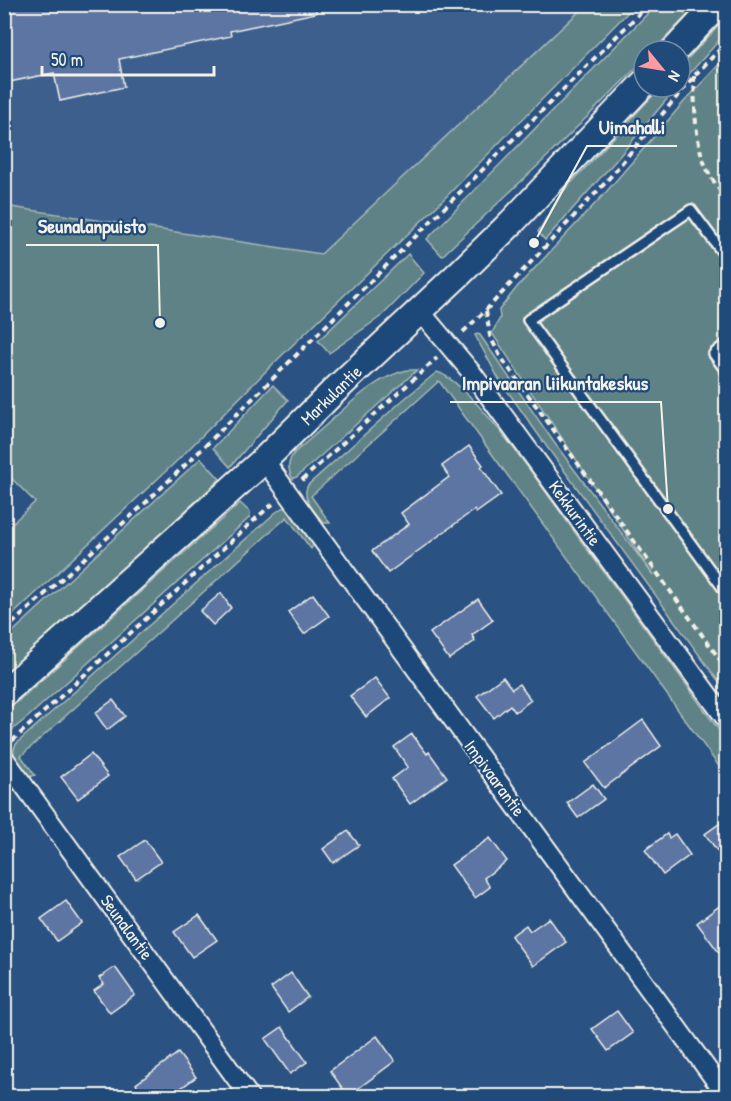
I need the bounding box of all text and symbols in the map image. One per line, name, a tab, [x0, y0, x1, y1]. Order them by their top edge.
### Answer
scale bar	[42, 39, 214, 77]
north arrow	[632, 39, 692, 99]
text: 50 m	[51, 47, 83, 72]
text: N	[663, 67, 687, 86]
callout: Uimahalli	[587, 108, 677, 146]
text: Uimahalli	[599, 113, 665, 140]
callout: Seunalanpuisto	[26, 207, 158, 245]
text: Seunalanpuisto	[38, 212, 146, 240]
street label: Markulantie	[295, 359, 367, 431]
callout: Impivaaran liikuntakeskus	[450, 364, 661, 402]
text: Impivaaran liikuntakeskus	[462, 369, 649, 397]
street label: Kekkurintie	[543, 475, 607, 551]
street label: Impivaarantie	[459, 735, 531, 821]
street label: Seunalantie	[95, 889, 159, 965]

